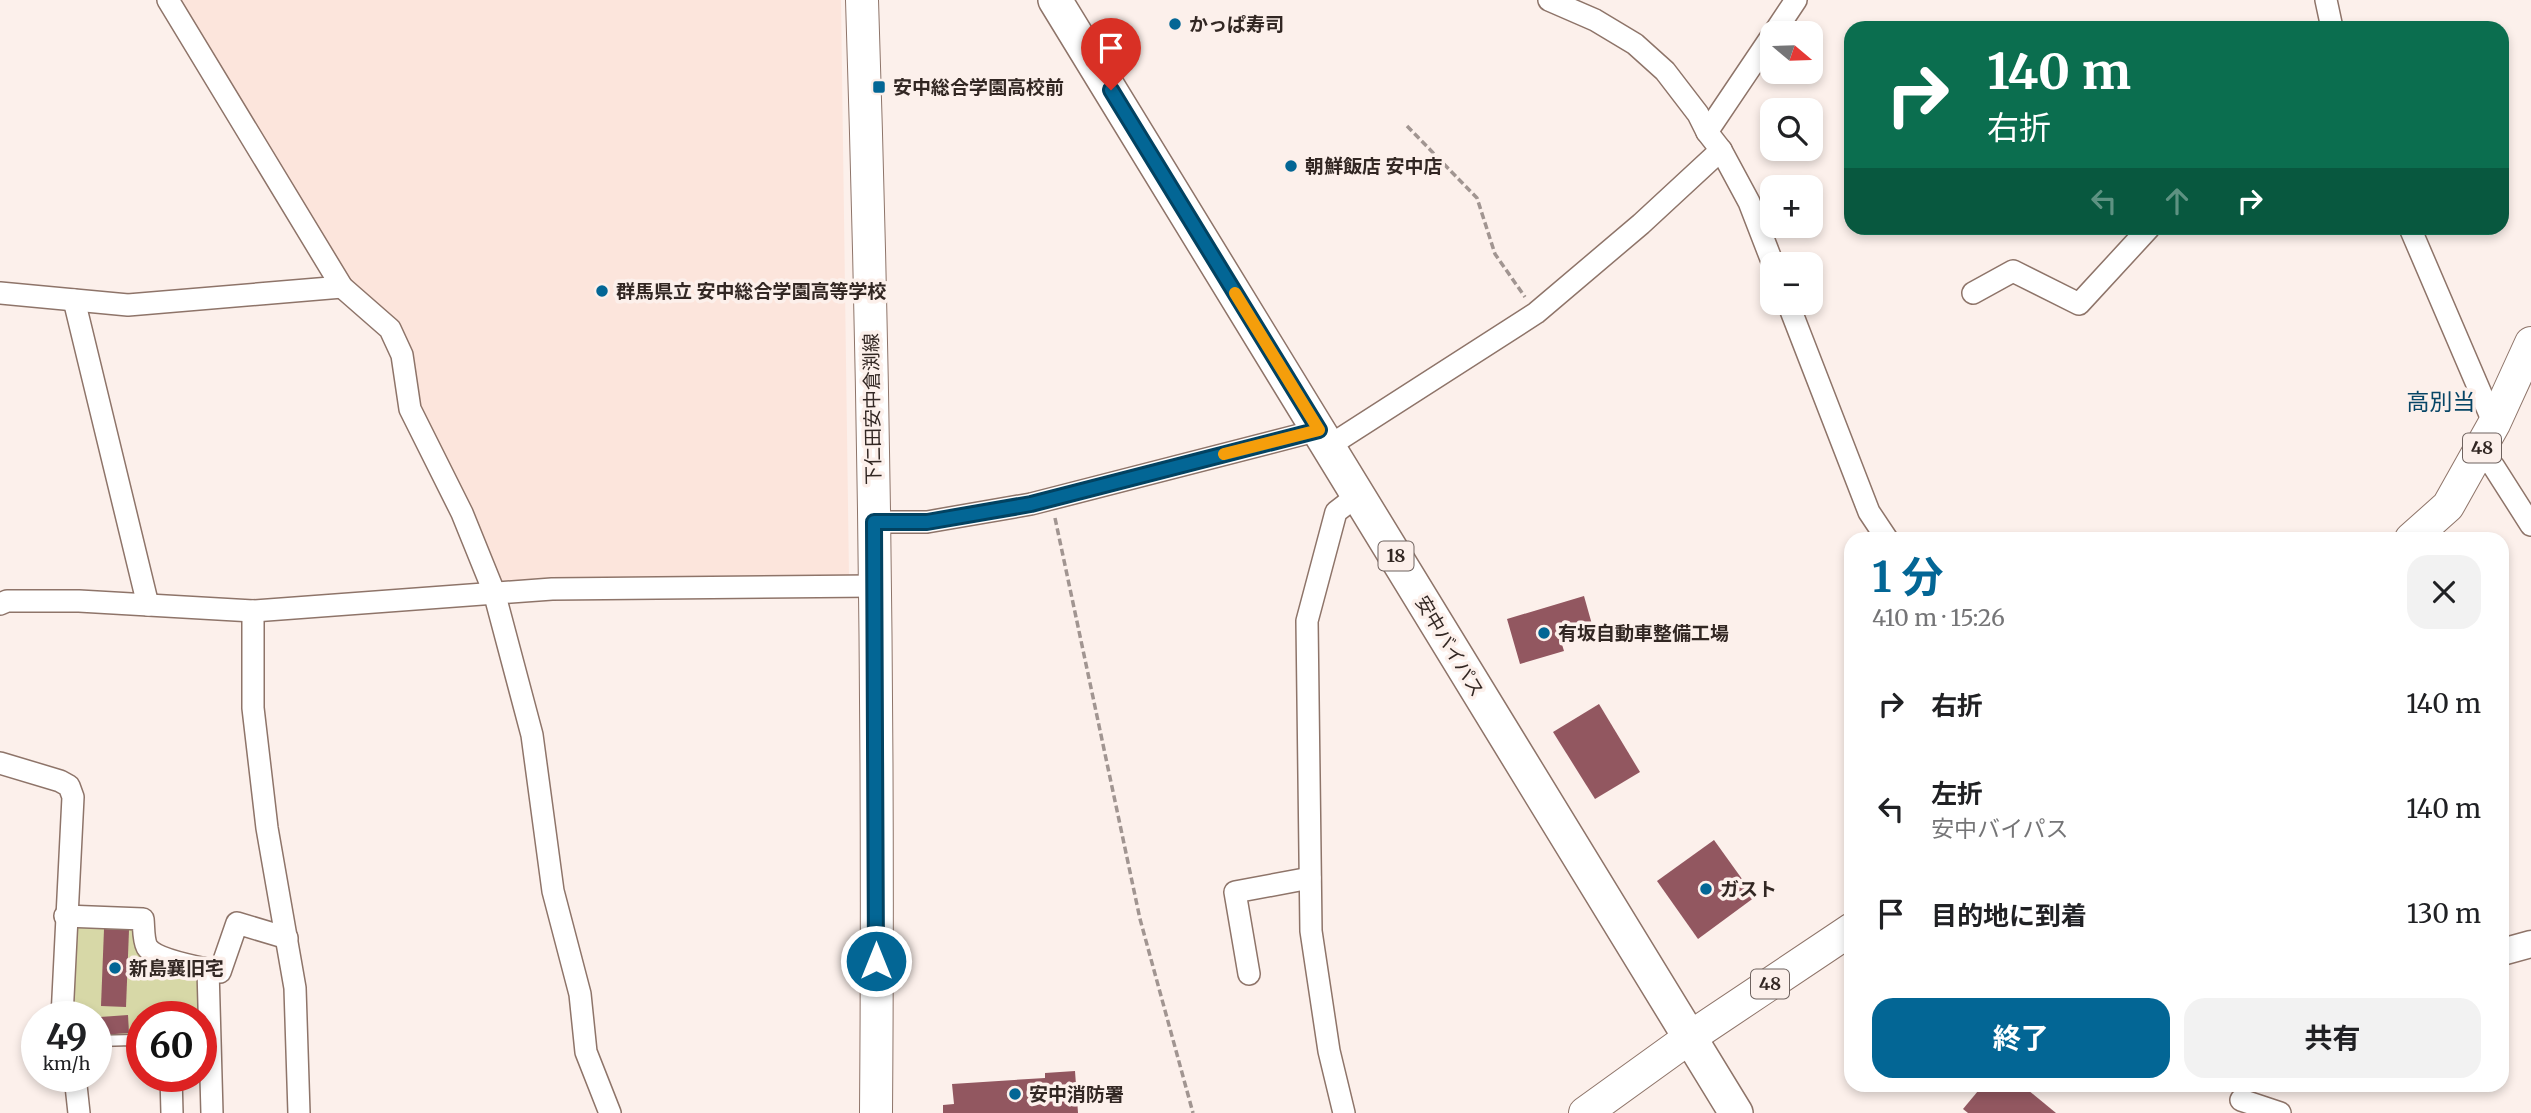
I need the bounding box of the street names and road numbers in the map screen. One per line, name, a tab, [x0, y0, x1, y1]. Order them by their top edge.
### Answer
street label: 下仁田安中倉渕線	[859, 333, 885, 485]
road number: 48	[2463, 434, 2501, 462]
road number: 18	[1378, 542, 1414, 570]
street label: 安中バイパス	[1410, 591, 1490, 701]
road number: 48	[1751, 970, 1789, 999]

